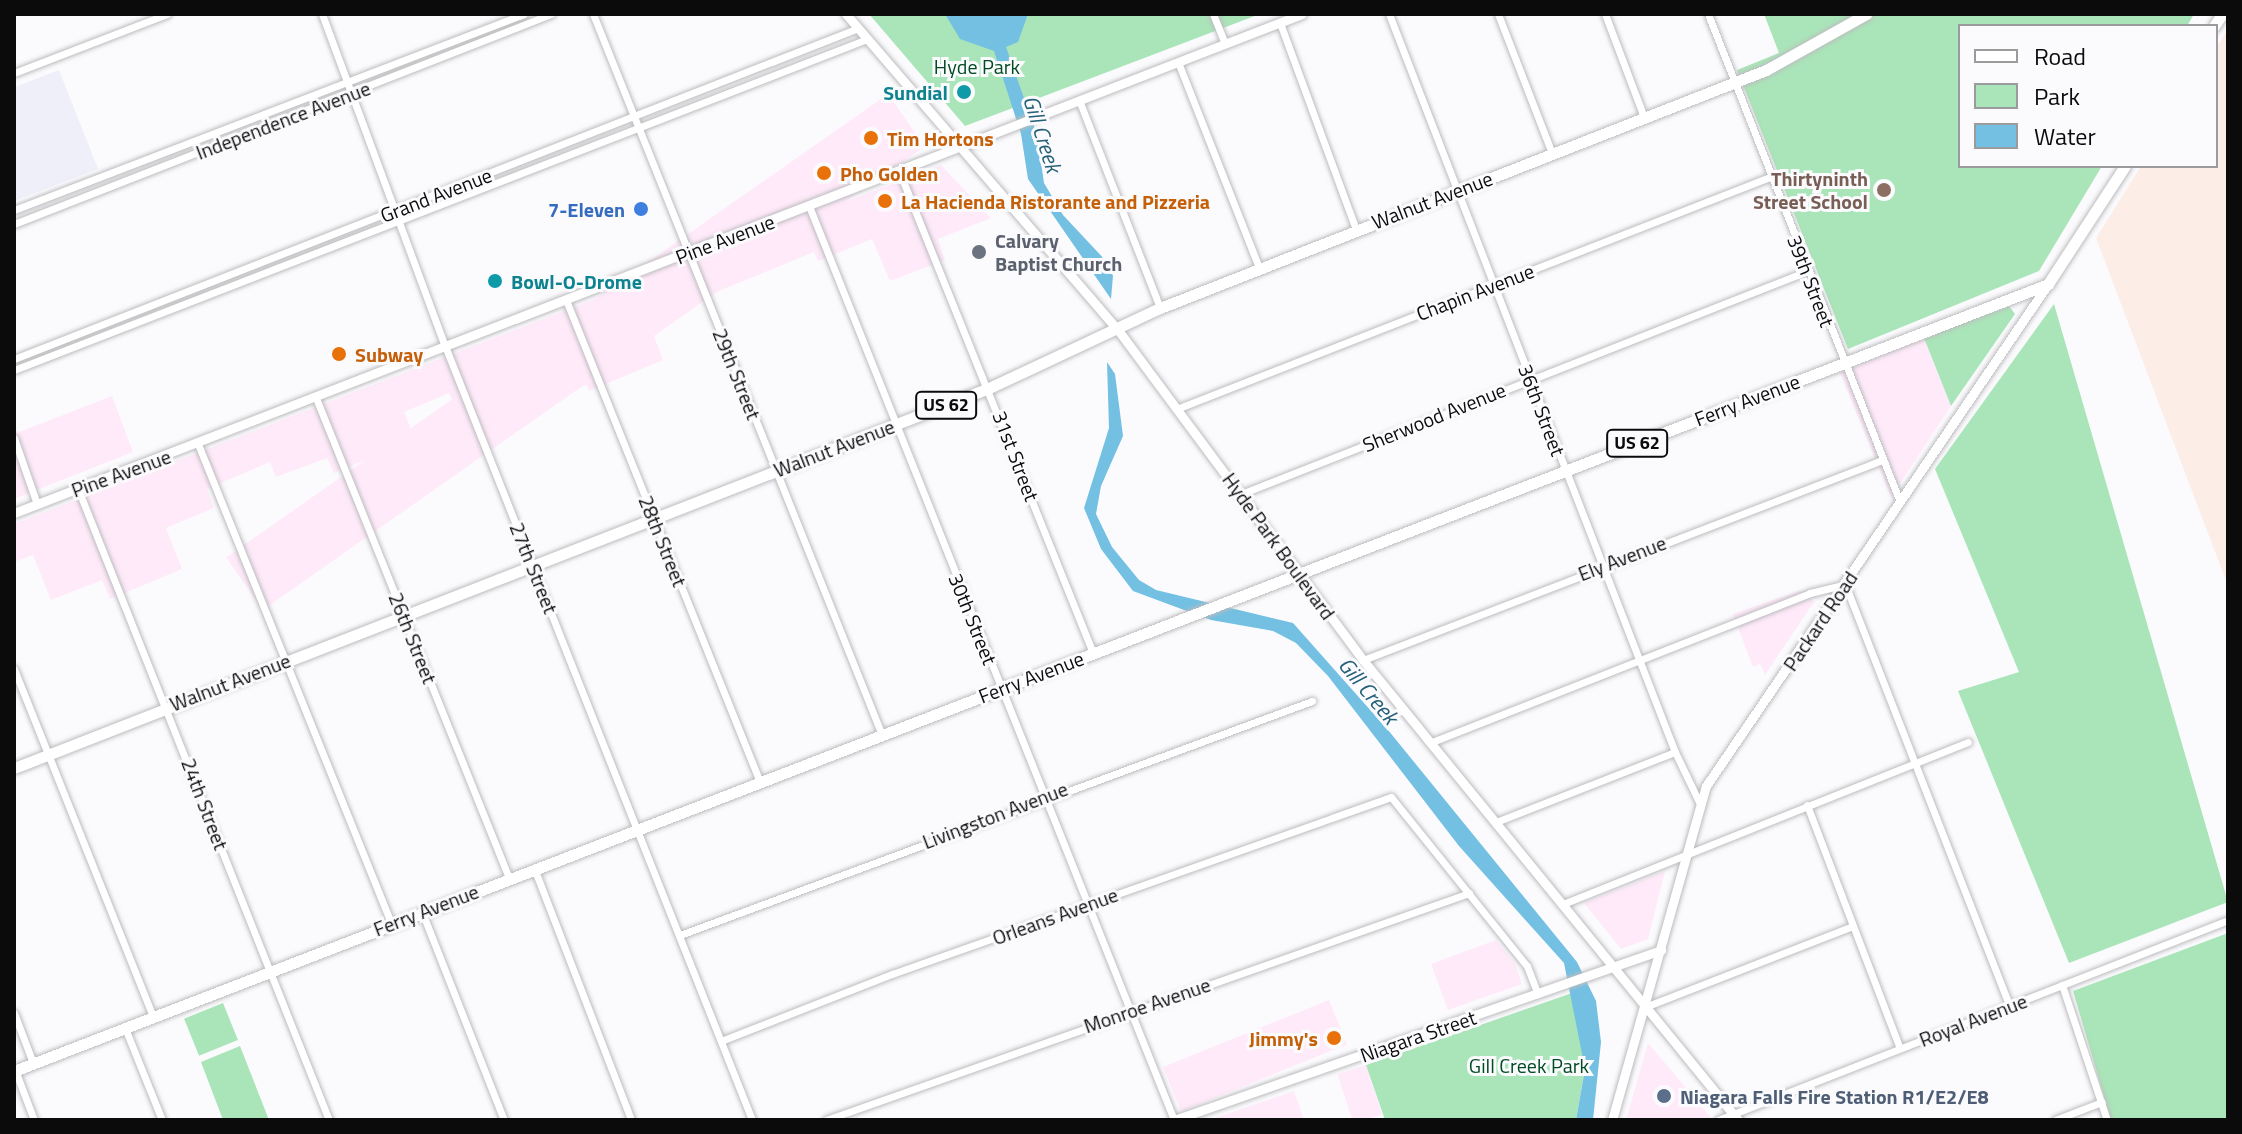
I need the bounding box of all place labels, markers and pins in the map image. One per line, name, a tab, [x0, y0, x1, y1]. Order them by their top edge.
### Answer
place label: Sundial	[883, 80, 948, 104]
marker: Sundial	[955, 83, 973, 101]
place label: Tim Hortons	[887, 126, 994, 150]
marker: Tim Hortons	[862, 129, 880, 147]
place label: Pho Golden	[840, 161, 938, 185]
marker: Pho Golden	[815, 164, 833, 182]
place label: Thirtyninth Street School	[1753, 166, 1868, 213]
marker: Thirtyninth Street School	[1875, 181, 1893, 199]
place label: La Hacienda Ristorante and Pizzeria	[901, 189, 1210, 213]
marker: La Hacienda Ristorante and Pizzeria	[876, 192, 894, 210]
place label: 7-Eleven	[548, 197, 625, 221]
marker: 7-Eleven	[632, 200, 650, 218]
place label: Calvary Baptist Church	[995, 228, 1122, 275]
marker: Calvary Baptist Church	[970, 243, 988, 261]
place label: Bowl-O-Drome	[511, 269, 642, 293]
marker: Bowl-O-Drome	[486, 272, 504, 290]
place label: Subway	[355, 342, 423, 366]
marker: Subway	[330, 345, 348, 363]
place label: Jimmy's	[1249, 1026, 1318, 1050]
marker: Jimmy's	[1325, 1029, 1343, 1047]
place label: Niagara Falls Fire Station R1/E2/E8	[1680, 1084, 1989, 1108]
marker: Niagara Falls Fire Station R1/E2/E8	[1655, 1087, 1673, 1105]

